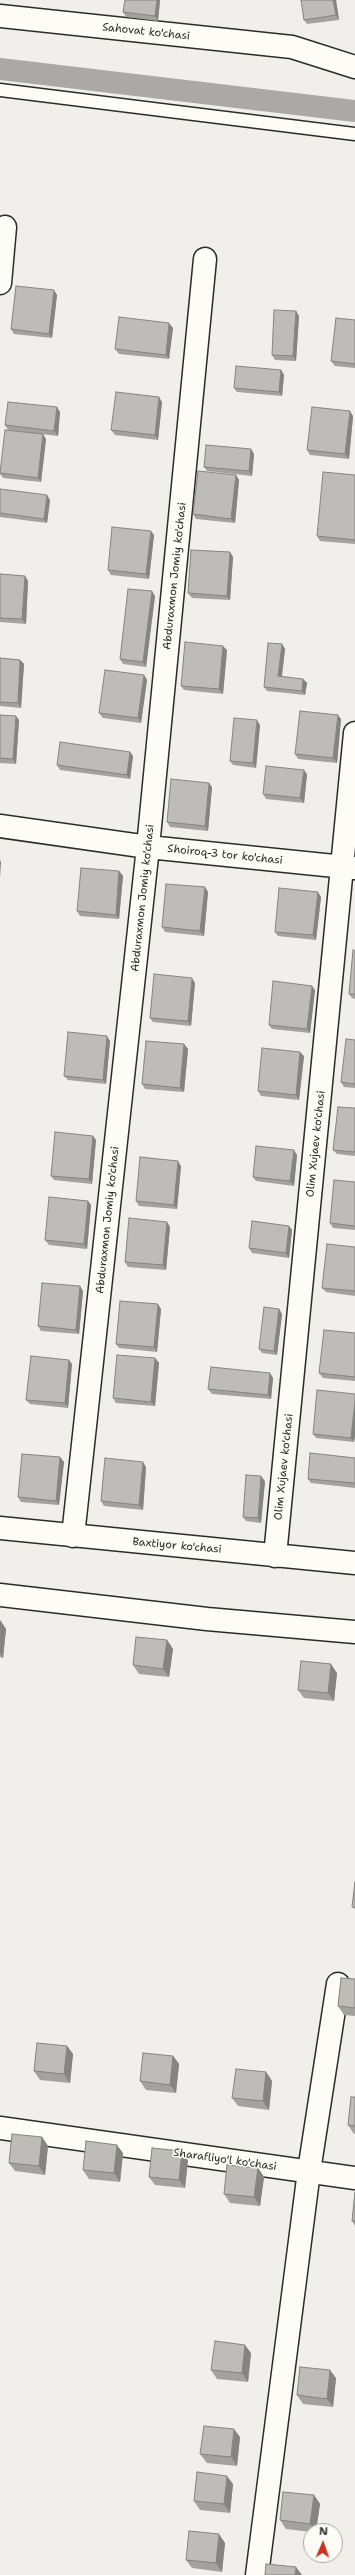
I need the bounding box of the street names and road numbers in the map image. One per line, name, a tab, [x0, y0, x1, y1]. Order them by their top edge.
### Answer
street label: Sahovat ko'chasi	[102, 21, 190, 43]
street label: Abduraxmon Jomiy ko'chasi	[161, 502, 189, 650]
street label: Abduraxmon Jomiy ko'chasi	[129, 824, 157, 972]
street label: Shoiroq-3 tor ko'chasi	[167, 842, 283, 868]
street label: Olim Xujaev ko'chasi	[304, 1090, 328, 1198]
street label: Abduraxmon Jomiy ko'chasi	[94, 1146, 122, 1294]
street label: Olim Xujaev ko'chasi	[272, 1413, 296, 1521]
street label: Baxtiyor ko'chasi	[132, 1536, 222, 1556]
street label: Sharafliyo'l ko'chasi	[173, 2146, 277, 2174]

